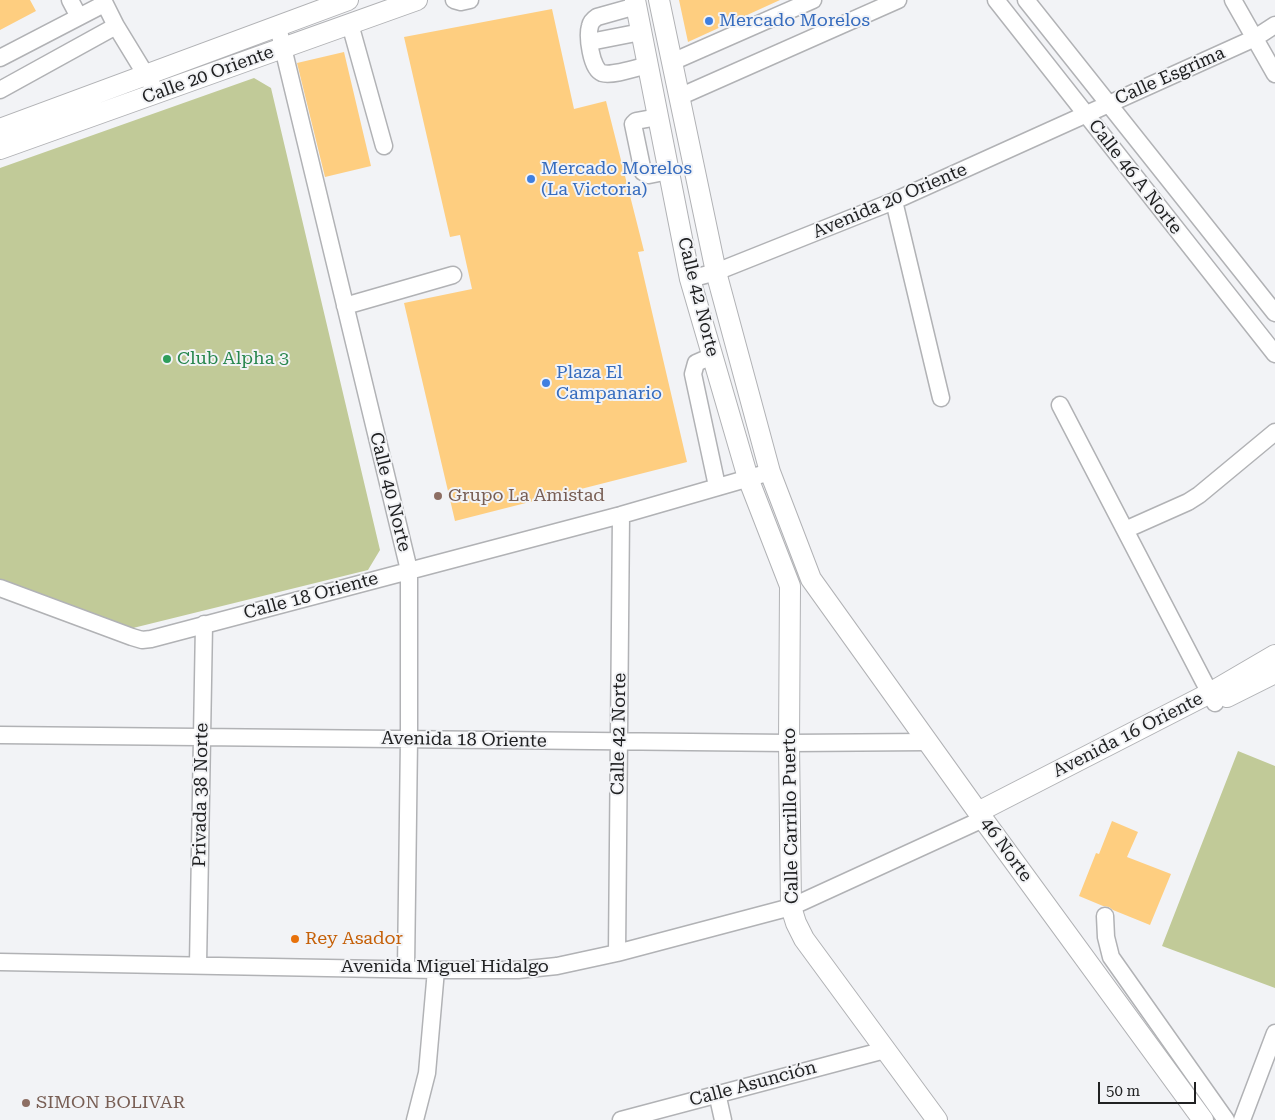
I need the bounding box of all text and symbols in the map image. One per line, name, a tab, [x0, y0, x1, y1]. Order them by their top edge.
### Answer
place label: Mercado Morelos	[719, 10, 870, 32]
marker: Mercado Morelos	[703, 15, 715, 27]
street label: Calle 20 Oriente	[139, 41, 277, 109]
street label: Calle Esgrima	[1112, 42, 1228, 110]
street label: Calle 46 A Norte	[1084, 115, 1186, 239]
place label: Mercado Morelos (La Victoria)	[541, 158, 692, 200]
street label: Avenida 20 Oriente	[810, 159, 970, 243]
marker: Mercado Morelos (La Victoria)	[525, 173, 537, 185]
street label: Calle 42 Norte	[673, 235, 723, 359]
place label: Club Alpha 3	[177, 348, 289, 370]
marker: Club Alpha 3	[161, 353, 173, 365]
place label: Plaza El Campanario	[556, 362, 662, 404]
marker: Plaza El Campanario	[540, 377, 552, 389]
street label: Calle 40 Norte	[365, 430, 415, 554]
place label: Grupo La Amistad	[448, 485, 605, 507]
marker: Grupo La Amistad	[432, 490, 444, 502]
street label: Calle 18 Oriente	[241, 568, 381, 624]
street label: Calle 42 Norte	[607, 673, 631, 795]
street label: Avenida 16 Oriente	[1049, 688, 1207, 782]
street label: Privada 38 Norte	[189, 723, 213, 867]
street label: Avenida 18 Oriente	[381, 728, 547, 752]
street label: Calle Carrillo Puerto	[779, 728, 803, 904]
street label: 46 Norte	[975, 814, 1037, 886]
place label: Rey Asador	[305, 928, 403, 950]
marker: Rey Asador	[289, 933, 301, 945]
street label: Avenida Miguel Hidalgo	[341, 956, 549, 978]
street label: Calle Asunción	[687, 1057, 819, 1111]
scale bar	[1100, 1072, 1198, 1104]
text: 50 m	[1106, 1082, 1140, 1100]
place label: SIMON BOLIVAR	[36, 1092, 185, 1114]
marker: SIMON BOLIVAR	[20, 1097, 32, 1109]

